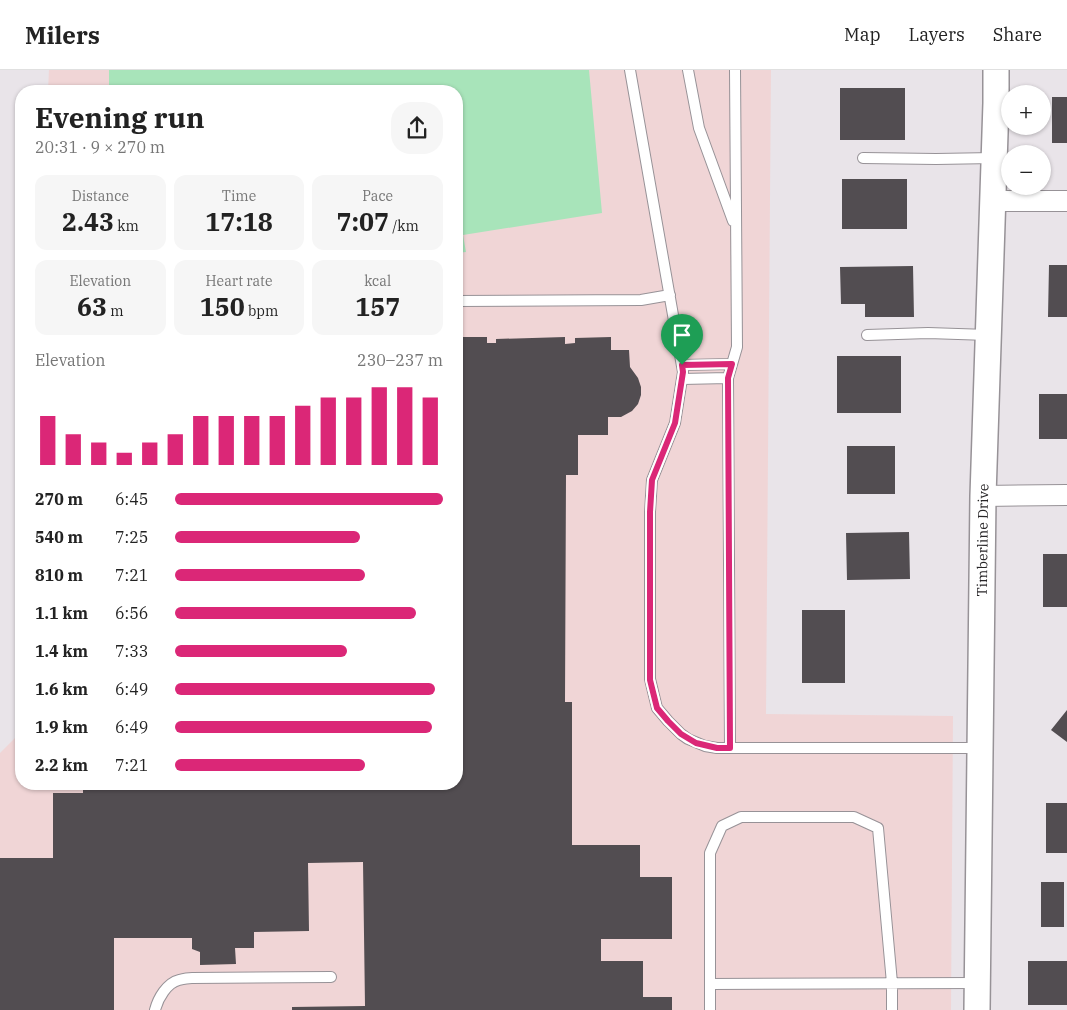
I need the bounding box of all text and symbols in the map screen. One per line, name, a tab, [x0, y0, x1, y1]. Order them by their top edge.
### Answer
text: Milers	[25, 19, 100, 51]
text: Map	[844, 23, 881, 46]
text: Layers	[909, 23, 965, 46]
text: Share	[993, 23, 1042, 46]
map controls	[1001, 85, 1051, 195]
button: +	[1001, 85, 1051, 135]
text: Evening run	[35, 99, 204, 136]
button: share	[391, 102, 443, 154]
text: 20:31 · 9 × 270 m	[35, 137, 165, 157]
button: −	[1001, 145, 1051, 195]
text: Distance	[72, 187, 129, 205]
text: Time	[222, 187, 256, 205]
text: Pace	[362, 187, 393, 205]
text: 2.43	[62, 205, 114, 238]
text: 17:18	[205, 205, 273, 238]
text: 7:07	[336, 205, 389, 238]
text: km	[114, 217, 139, 235]
text: /km	[389, 217, 419, 235]
text: Elevation	[69, 272, 131, 290]
text: Heart rate	[205, 272, 272, 290]
text: kcal	[364, 272, 391, 290]
text: 63	[77, 290, 107, 323]
text: 150	[200, 290, 245, 323]
text: 157	[355, 290, 400, 323]
text: m	[107, 302, 124, 320]
text: bpm	[245, 302, 278, 320]
pin	[661, 314, 703, 365]
icon: arrive	[668, 321, 696, 349]
text: Elevation	[35, 350, 105, 370]
text: 230–237 m	[357, 350, 443, 370]
street label: Timberline Drive	[973, 483, 992, 597]
text: 270 m	[35, 489, 83, 509]
text: 6:45	[115, 489, 148, 509]
text: 540 m	[35, 527, 83, 547]
text: 7:25	[115, 527, 148, 547]
text: 810 m	[35, 565, 83, 585]
text: 7:21	[115, 565, 148, 585]
text: 1.1 km	[35, 603, 88, 623]
text: 6:56	[115, 603, 148, 623]
text: 1.4 km	[35, 641, 88, 661]
text: 7:33	[115, 641, 148, 661]
text: 1.6 km	[35, 679, 88, 699]
text: 6:49	[115, 679, 148, 699]
text: 1.9 km	[35, 717, 88, 737]
text: 6:49	[115, 717, 148, 737]
text: 2.2 km	[35, 755, 88, 775]
text: 7:21	[115, 755, 148, 775]

